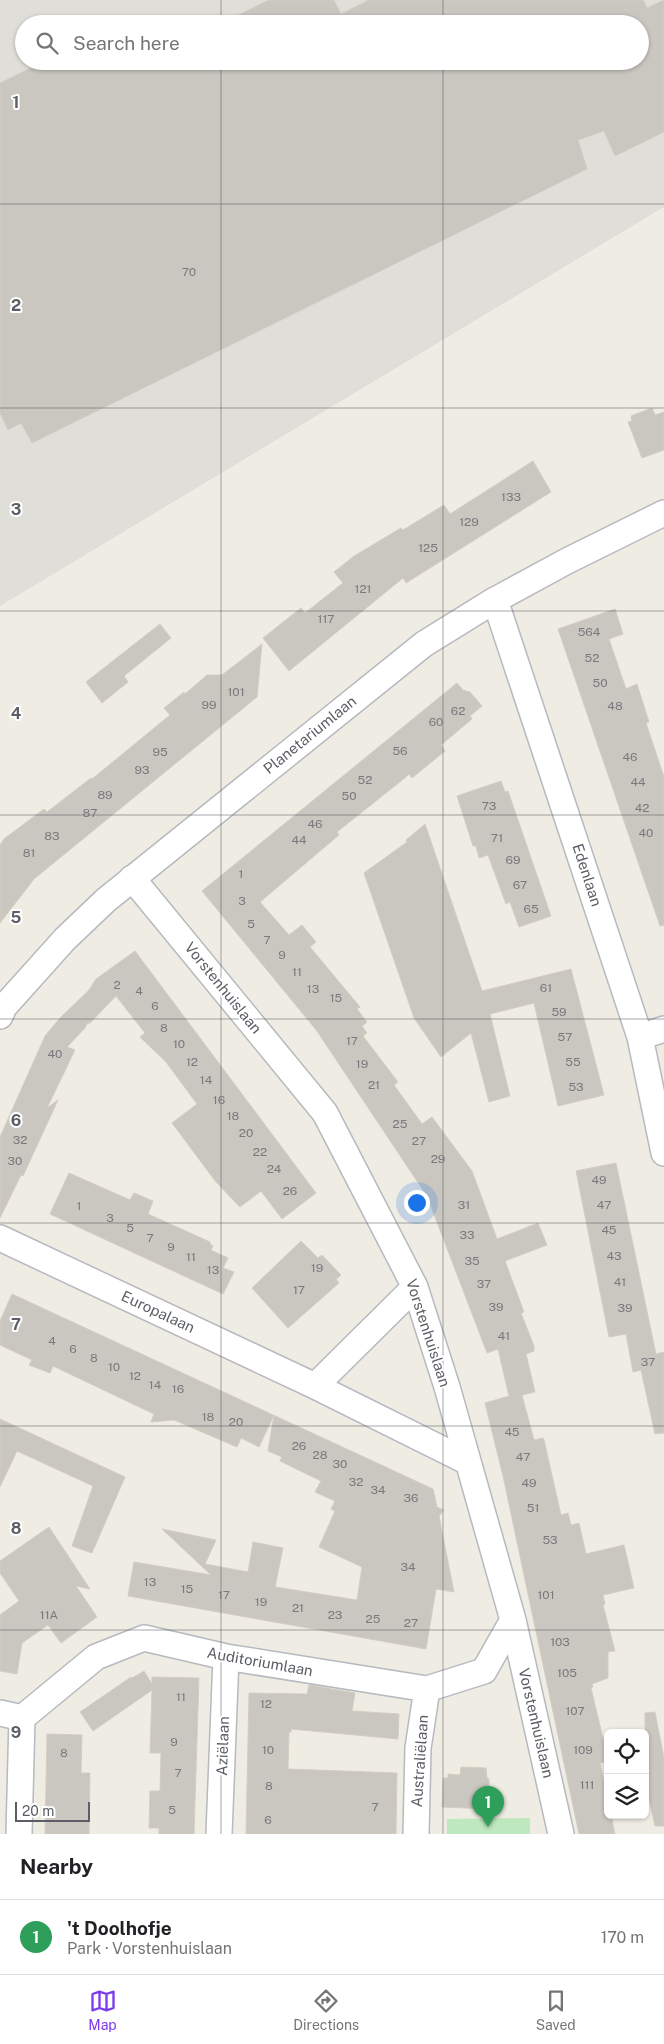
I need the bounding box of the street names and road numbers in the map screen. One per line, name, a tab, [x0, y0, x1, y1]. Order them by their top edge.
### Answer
street label: Planetariumlaan	[260, 692, 359, 777]
street label: Edenlaan	[569, 841, 606, 908]
street label: Vorstenhuislaan	[181, 939, 265, 1037]
street label: Vorstenhuislaan	[403, 1277, 454, 1389]
street label: Europalaan	[119, 1287, 198, 1336]
street label: Auditoriumlaan	[206, 1644, 314, 1679]
street label: Vorstenhuislaan	[516, 1666, 557, 1780]
street label: Australiëlaan	[408, 1714, 431, 1808]
street label: Aziëlaan	[213, 1716, 232, 1776]

